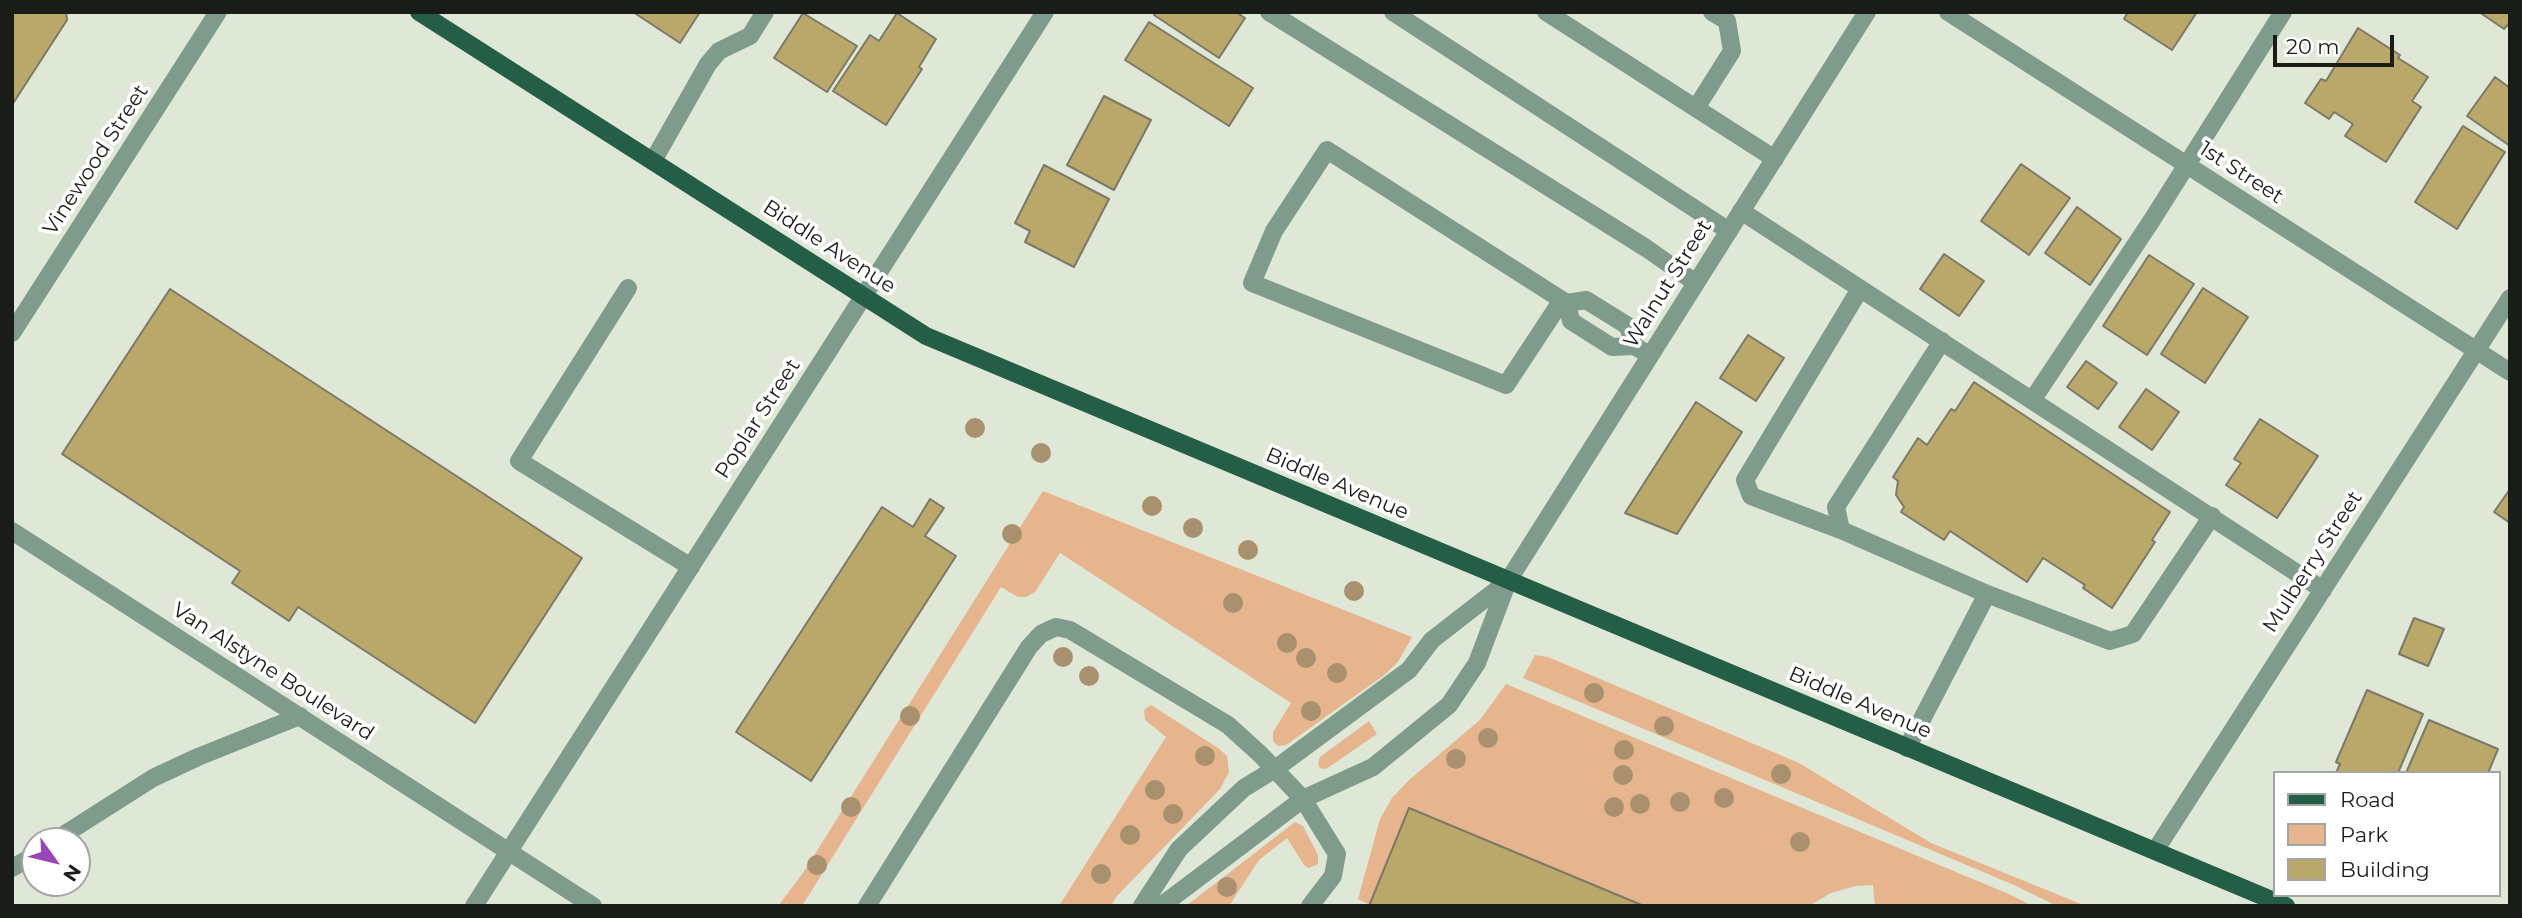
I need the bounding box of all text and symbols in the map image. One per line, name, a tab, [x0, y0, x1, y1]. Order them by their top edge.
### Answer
scale bar	[2277, 21, 2398, 65]
text: 20 m	[2286, 34, 2340, 59]
street label: Vinewood Street	[38, 80, 154, 240]
street label: 1st Street	[2194, 136, 2288, 210]
street label: Biddle Avenue	[758, 195, 900, 299]
street label: Walnut Street	[1619, 215, 1717, 353]
street label: Poplar Street	[710, 354, 806, 484]
street label: Biddle Avenue	[1262, 443, 1412, 525]
street label: Mulberry Street	[2258, 487, 2368, 637]
street label: Van Alstyne Boulevard	[168, 597, 378, 747]
street label: Biddle Avenue	[1785, 662, 1935, 744]
legend	[2274, 771, 2501, 897]
text: Road	[2340, 787, 2395, 812]
text: Park	[2340, 822, 2388, 847]
north arrow	[21, 827, 91, 897]
text: Building	[2340, 857, 2430, 882]
text: N	[58, 860, 86, 886]

